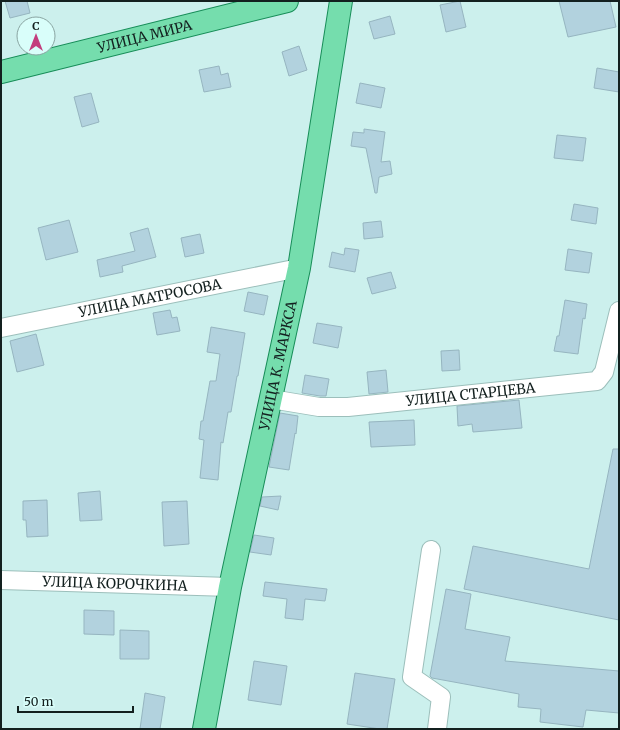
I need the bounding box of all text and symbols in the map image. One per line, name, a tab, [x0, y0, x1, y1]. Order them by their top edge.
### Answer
north arrow	[16, 16, 56, 56]
street label: УЛИЦА МИРА	[94, 16, 194, 57]
text: С	[32, 19, 40, 33]
street label: УЛИЦА МАТРОСОВА	[76, 275, 223, 321]
street label: УЛИЦА К. МАРКСА	[255, 299, 301, 433]
street label: УЛИЦА СТАРЦЕВА	[404, 378, 536, 410]
street label: УЛИЦА КОРОЧКИНА	[41, 572, 188, 595]
scale bar	[18, 688, 133, 714]
text: 50 m	[24, 694, 53, 709]

